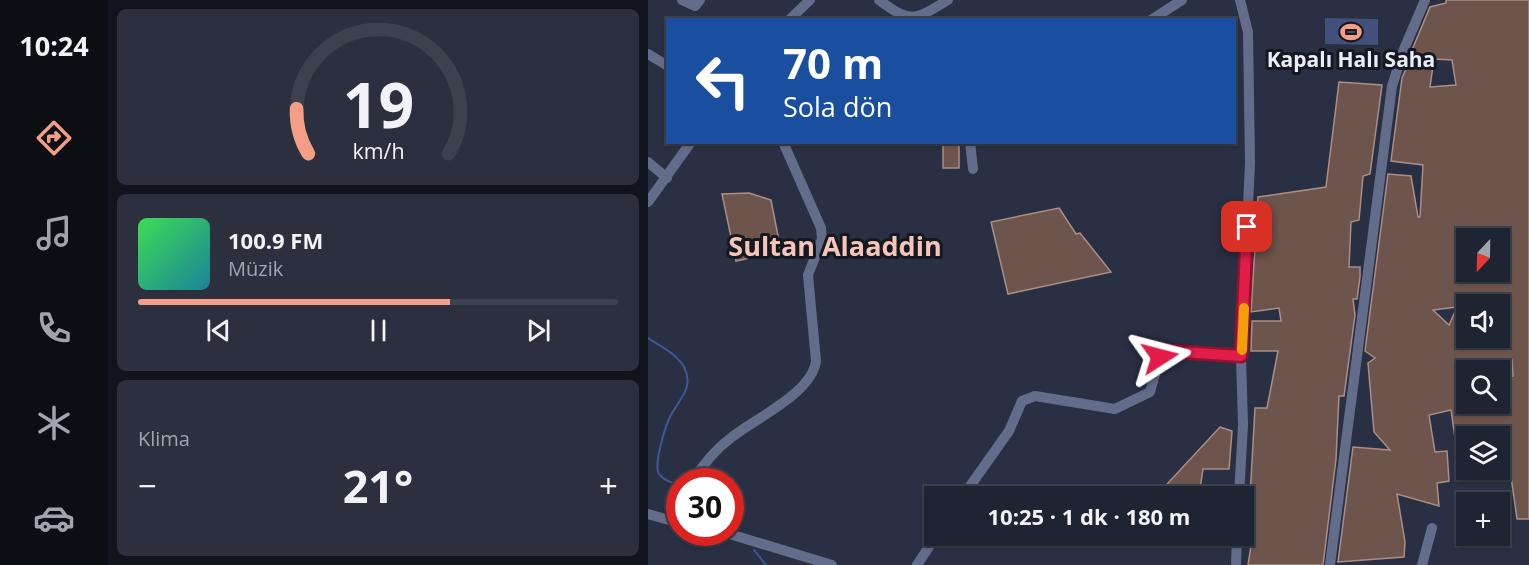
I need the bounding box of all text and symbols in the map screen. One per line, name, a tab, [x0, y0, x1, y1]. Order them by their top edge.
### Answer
sports icon: Kapalı Halı Saha	[1339, 20, 1363, 44]
text: 10:24	[19, 27, 89, 64]
text: 70 m	[783, 34, 883, 91]
icon: left	[684, 42, 762, 120]
place label: Kapalı Halı Saha	[1267, 45, 1435, 73]
text: 19	[342, 61, 414, 146]
text: Sola dön	[783, 88, 892, 125]
icon: directions	[33, 117, 75, 159]
text: km/h	[352, 137, 404, 166]
pin	[1221, 201, 1272, 252]
icon: arrive	[1230, 210, 1263, 243]
icon: music	[33, 212, 75, 254]
text: 100.9 FM	[228, 225, 323, 255]
district label: Sultan Alaaddin	[728, 227, 942, 264]
north arrow	[1456, 228, 1510, 282]
map controls	[1456, 228, 1510, 546]
text: Müzik	[228, 255, 283, 282]
button: sound	[1456, 294, 1510, 348]
icon: phone	[33, 307, 75, 349]
icon: previous	[202, 314, 235, 347]
icon: pause	[362, 314, 395, 347]
icon: next	[522, 314, 555, 347]
position arrow	[1128, 325, 1192, 389]
button: search	[1456, 360, 1510, 414]
icon: climate	[33, 402, 75, 444]
text: Klima	[138, 425, 190, 452]
button: layers	[1456, 426, 1510, 480]
text: 21°	[343, 455, 413, 516]
text: −	[138, 463, 157, 508]
text: +	[599, 463, 618, 508]
speed limit sign: 30	[666, 468, 744, 546]
button: +	[1456, 492, 1510, 546]
icon: car	[33, 497, 75, 539]
text: 10:25 · 1 dk · 180 m	[988, 501, 1190, 531]

